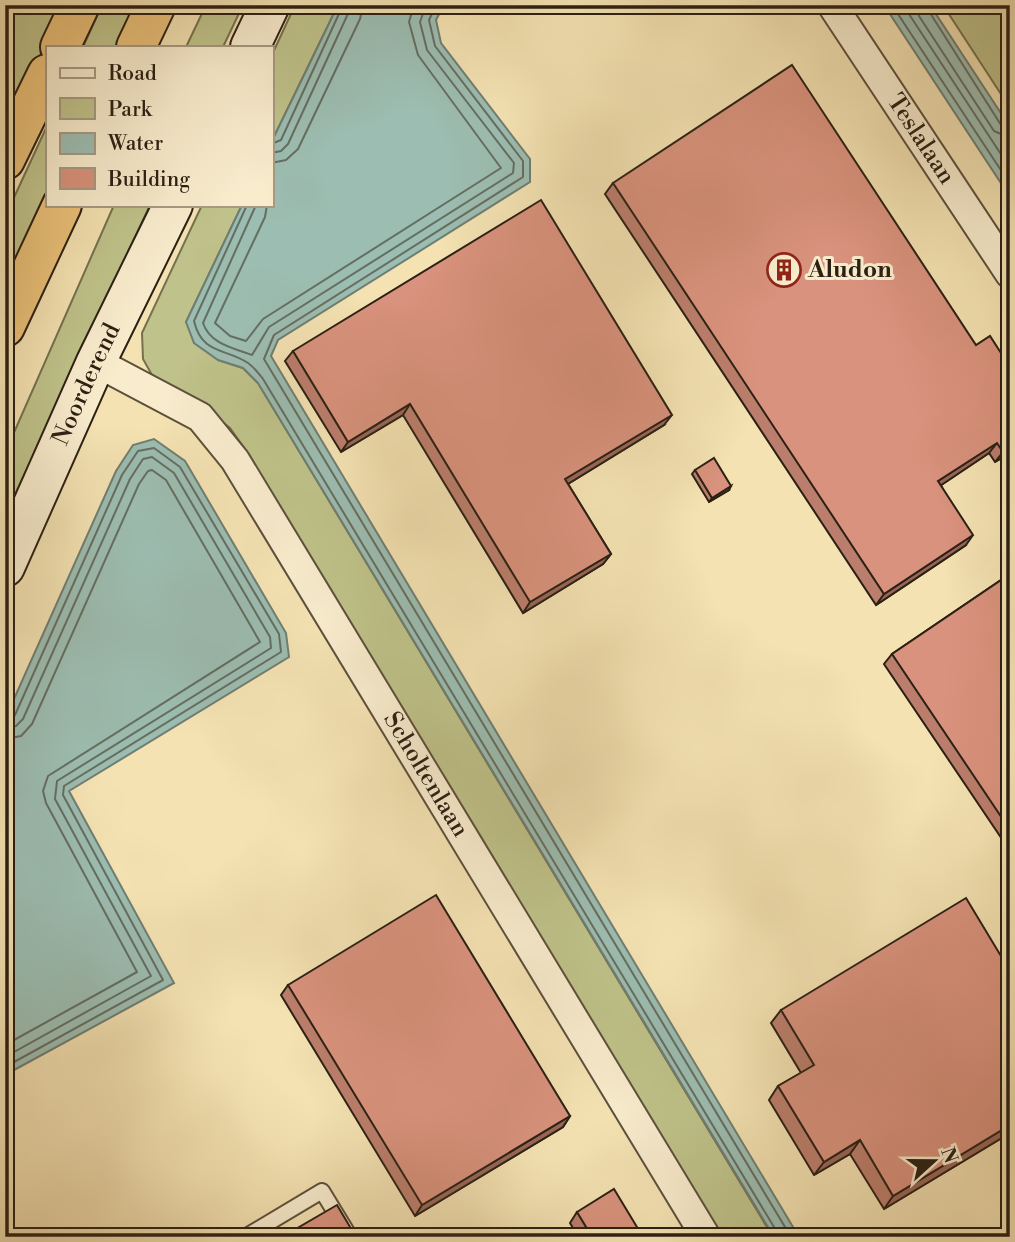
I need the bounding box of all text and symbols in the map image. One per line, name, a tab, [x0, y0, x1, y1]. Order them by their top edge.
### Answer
legend	[46, 46, 273, 206]
text: Road	[108, 61, 157, 87]
street label: Teslalaan	[880, 88, 962, 190]
text: Park	[108, 97, 153, 123]
text: Water	[107, 131, 163, 157]
text: Building	[107, 167, 190, 193]
building icon: Aludon	[765, 251, 803, 289]
place label: Aludon	[807, 255, 892, 285]
street label: Noorderend	[46, 318, 128, 450]
street label: Scholtenlaan	[376, 707, 475, 843]
north arrow	[900, 1126, 970, 1196]
text: N	[935, 1144, 963, 1167]

